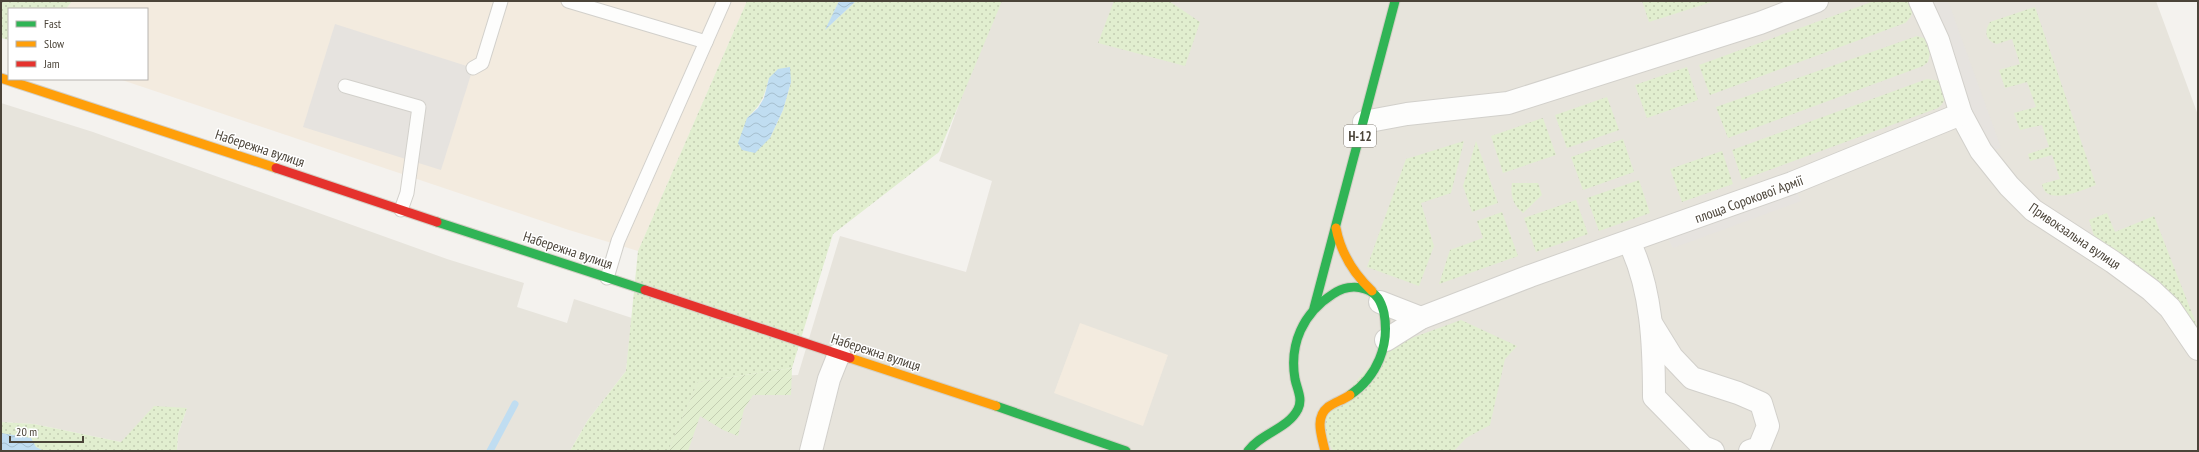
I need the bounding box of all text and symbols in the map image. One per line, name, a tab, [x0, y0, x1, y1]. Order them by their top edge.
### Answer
legend	[8, 8, 148, 80]
text: Fast	[44, 16, 62, 31]
text: Slow	[44, 36, 65, 51]
text: Jam	[43, 56, 60, 71]
street label: Набережна вулиця	[213, 125, 307, 171]
road number: Н-12	[1344, 125, 1376, 147]
street label: площа Сорокової Армії	[1692, 171, 1806, 227]
street label: Привокзальна вулиця	[2026, 199, 2124, 273]
street label: Набережна вулиця	[521, 227, 615, 273]
street label: Набережна вулиця	[829, 329, 923, 375]
scale bar	[10, 418, 83, 444]
text: 20 m	[16, 424, 37, 439]

